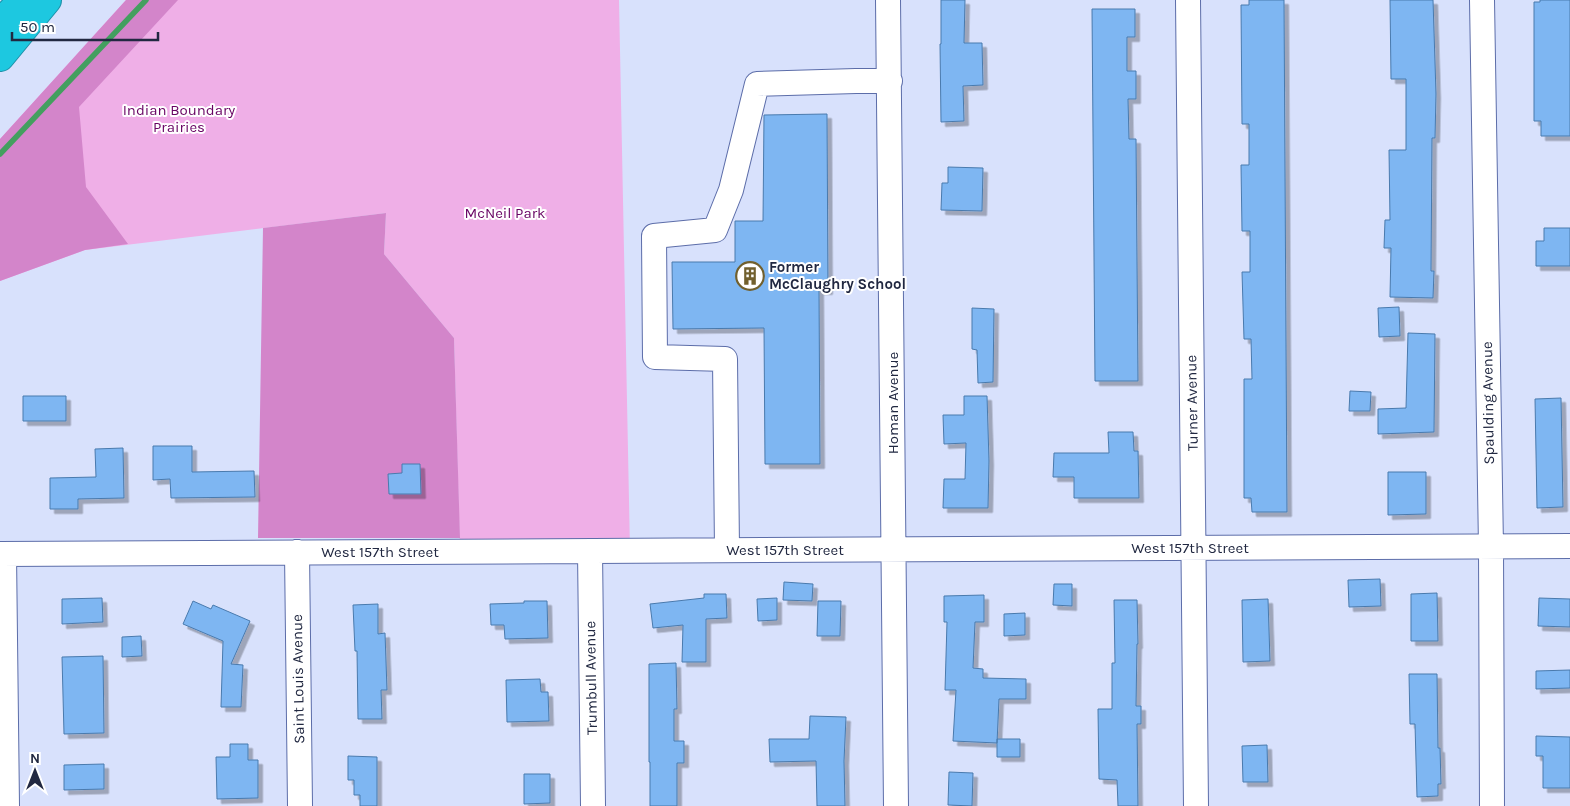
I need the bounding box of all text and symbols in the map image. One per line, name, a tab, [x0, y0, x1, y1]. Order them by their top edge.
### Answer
scale bar	[12, 10, 159, 42]
text: 50 m	[20, 18, 55, 36]
park label: Indian Boundary Prairies	[123, 101, 235, 136]
park label: McNeil Park	[464, 204, 546, 222]
place label: Former McClaughry School	[769, 258, 906, 293]
building icon: Former McClaughry School	[735, 261, 765, 291]
street label: Spaulding Avenue	[1478, 341, 1498, 465]
street label: Homan Avenue	[884, 352, 902, 454]
street label: Turner Avenue	[1182, 355, 1202, 451]
street label: West 157th Street	[1131, 539, 1249, 557]
street label: West 157th Street	[726, 541, 844, 559]
street label: West 157th Street	[321, 543, 439, 561]
street label: Saint Louis Avenue	[288, 614, 308, 744]
street label: Trumbull Avenue	[581, 621, 601, 735]
north arrow	[10, 746, 60, 796]
text: N	[30, 750, 40, 767]

